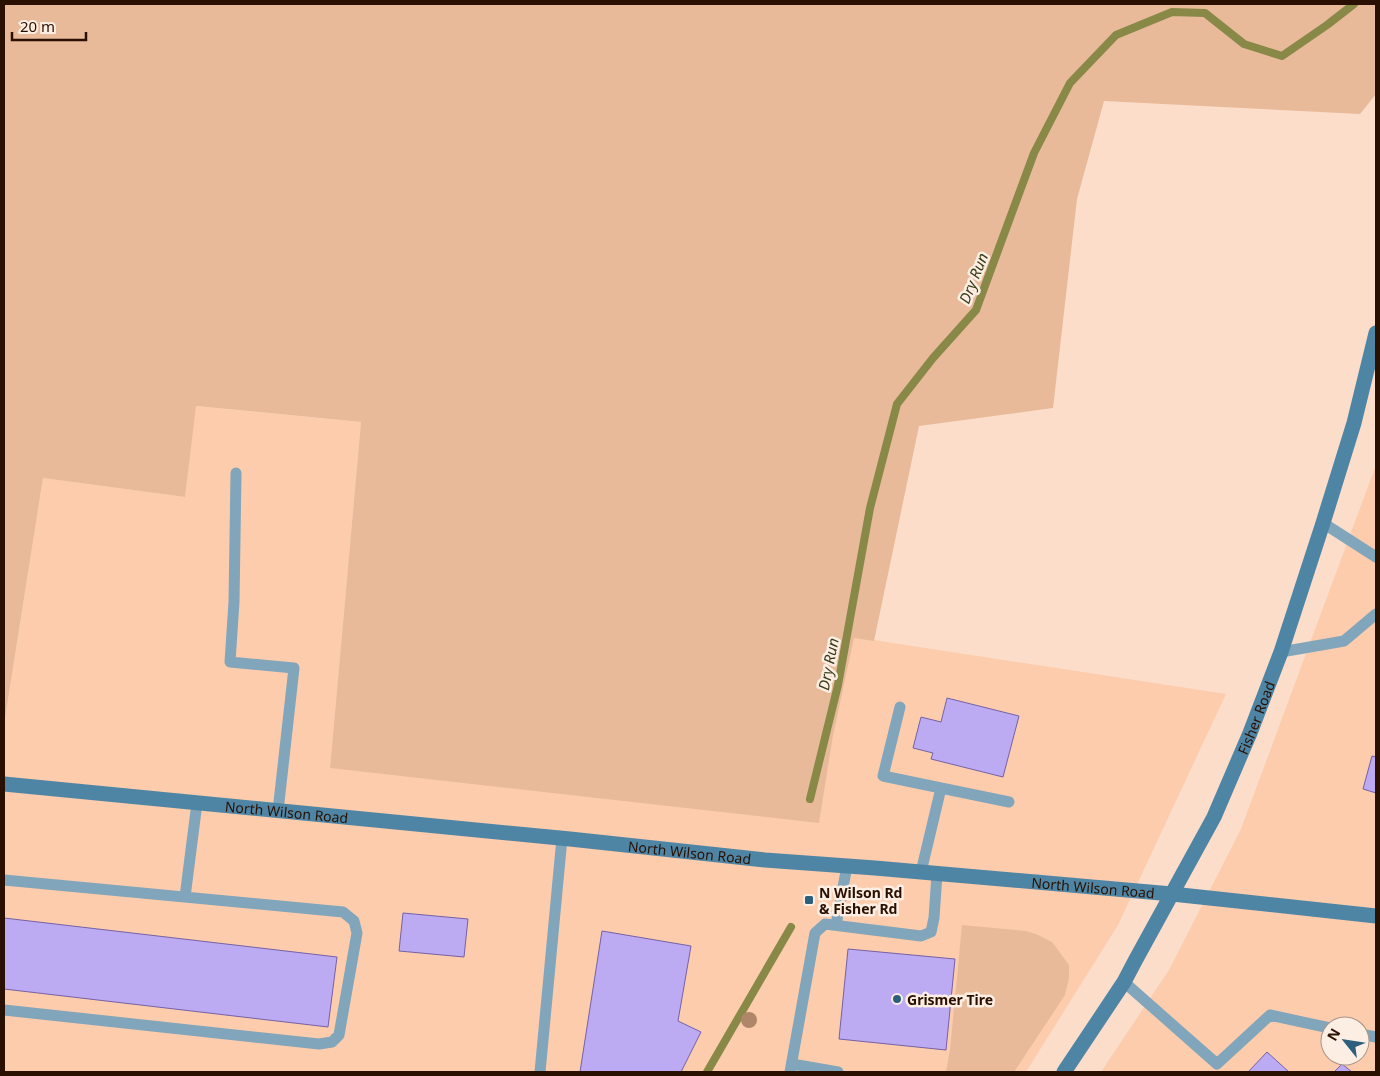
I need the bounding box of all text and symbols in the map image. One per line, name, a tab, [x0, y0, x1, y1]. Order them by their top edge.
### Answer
scale bar	[12, 10, 86, 42]
text: 20 m	[20, 16, 55, 36]
water label: Dry Run	[954, 250, 992, 306]
water label: Dry Run	[813, 636, 843, 692]
street label: Fisher Road	[1233, 678, 1279, 757]
street label: North Wilson Road	[224, 796, 349, 827]
street label: North Wilson Road	[627, 836, 752, 868]
street label: North Wilson Road	[1031, 872, 1156, 902]
place label: N Wilson Rd & Fisher Rd	[819, 883, 902, 918]
marker: N Wilson Rd & Fisher Rd	[803, 894, 815, 906]
place label: Grismer Tire	[907, 990, 993, 1009]
marker: Grismer Tire	[891, 993, 903, 1005]
north arrow	[1320, 1016, 1370, 1066]
text: N	[1322, 1025, 1344, 1044]

